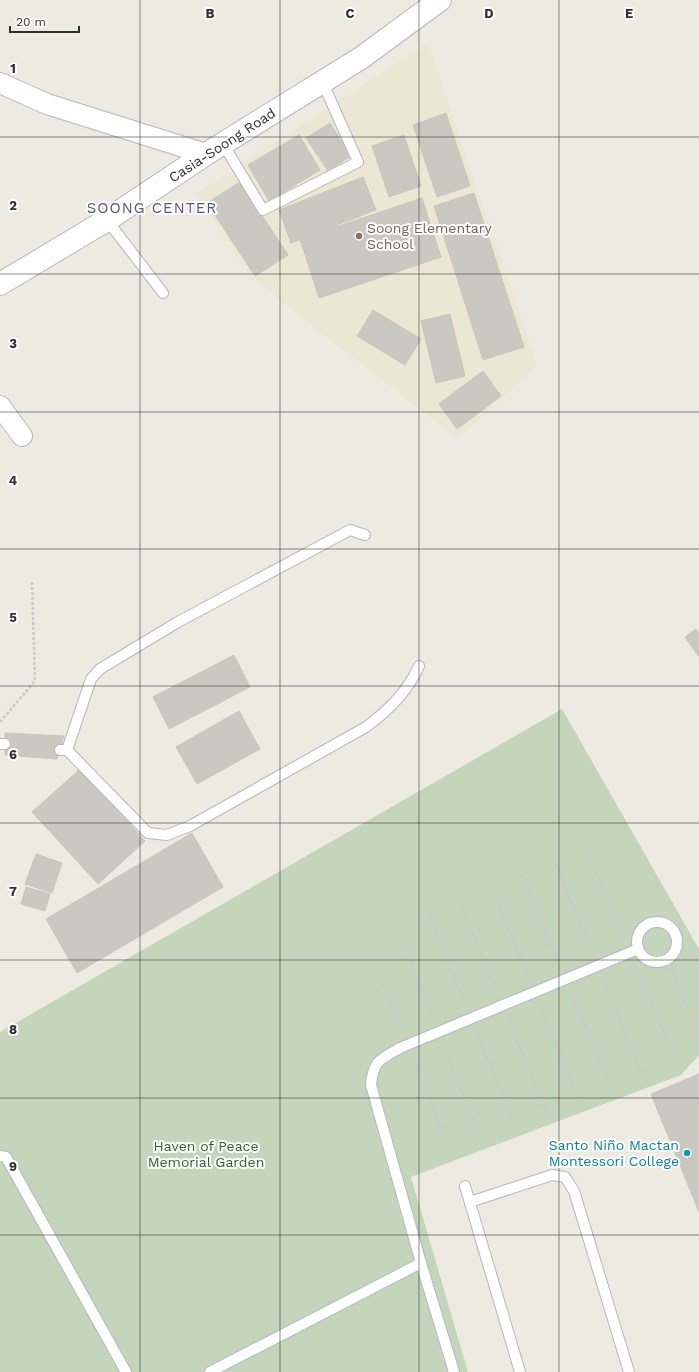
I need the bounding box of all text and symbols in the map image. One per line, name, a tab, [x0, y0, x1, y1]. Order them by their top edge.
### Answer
text: B	[206, 6, 215, 21]
text: C	[346, 6, 355, 21]
text: D	[484, 6, 494, 21]
text: E	[625, 6, 633, 21]
scale bar	[10, 8, 79, 34]
text: 20 m	[16, 15, 46, 29]
text: 1	[10, 61, 16, 76]
street label: Casia-Soong Road	[166, 105, 278, 185]
text: 2	[9, 198, 17, 213]
district label: SOONG CENTER	[87, 199, 217, 217]
place label: Soong Elementary School	[367, 220, 492, 252]
marker: Soong Elementary School	[354, 231, 364, 241]
text: 3	[9, 336, 17, 351]
text: 4	[9, 473, 18, 488]
text: 5	[9, 610, 17, 625]
text: 6	[9, 747, 17, 762]
text: 7	[9, 884, 17, 899]
text: 8	[9, 1022, 17, 1037]
place label: Santo Niño Mactan Montessori College	[549, 1137, 679, 1169]
park label: Haven of Peace Memorial Garden	[148, 1138, 264, 1170]
marker: Santo Niño Mactan Montessori College	[682, 1148, 692, 1158]
text: 9	[9, 1159, 17, 1174]

